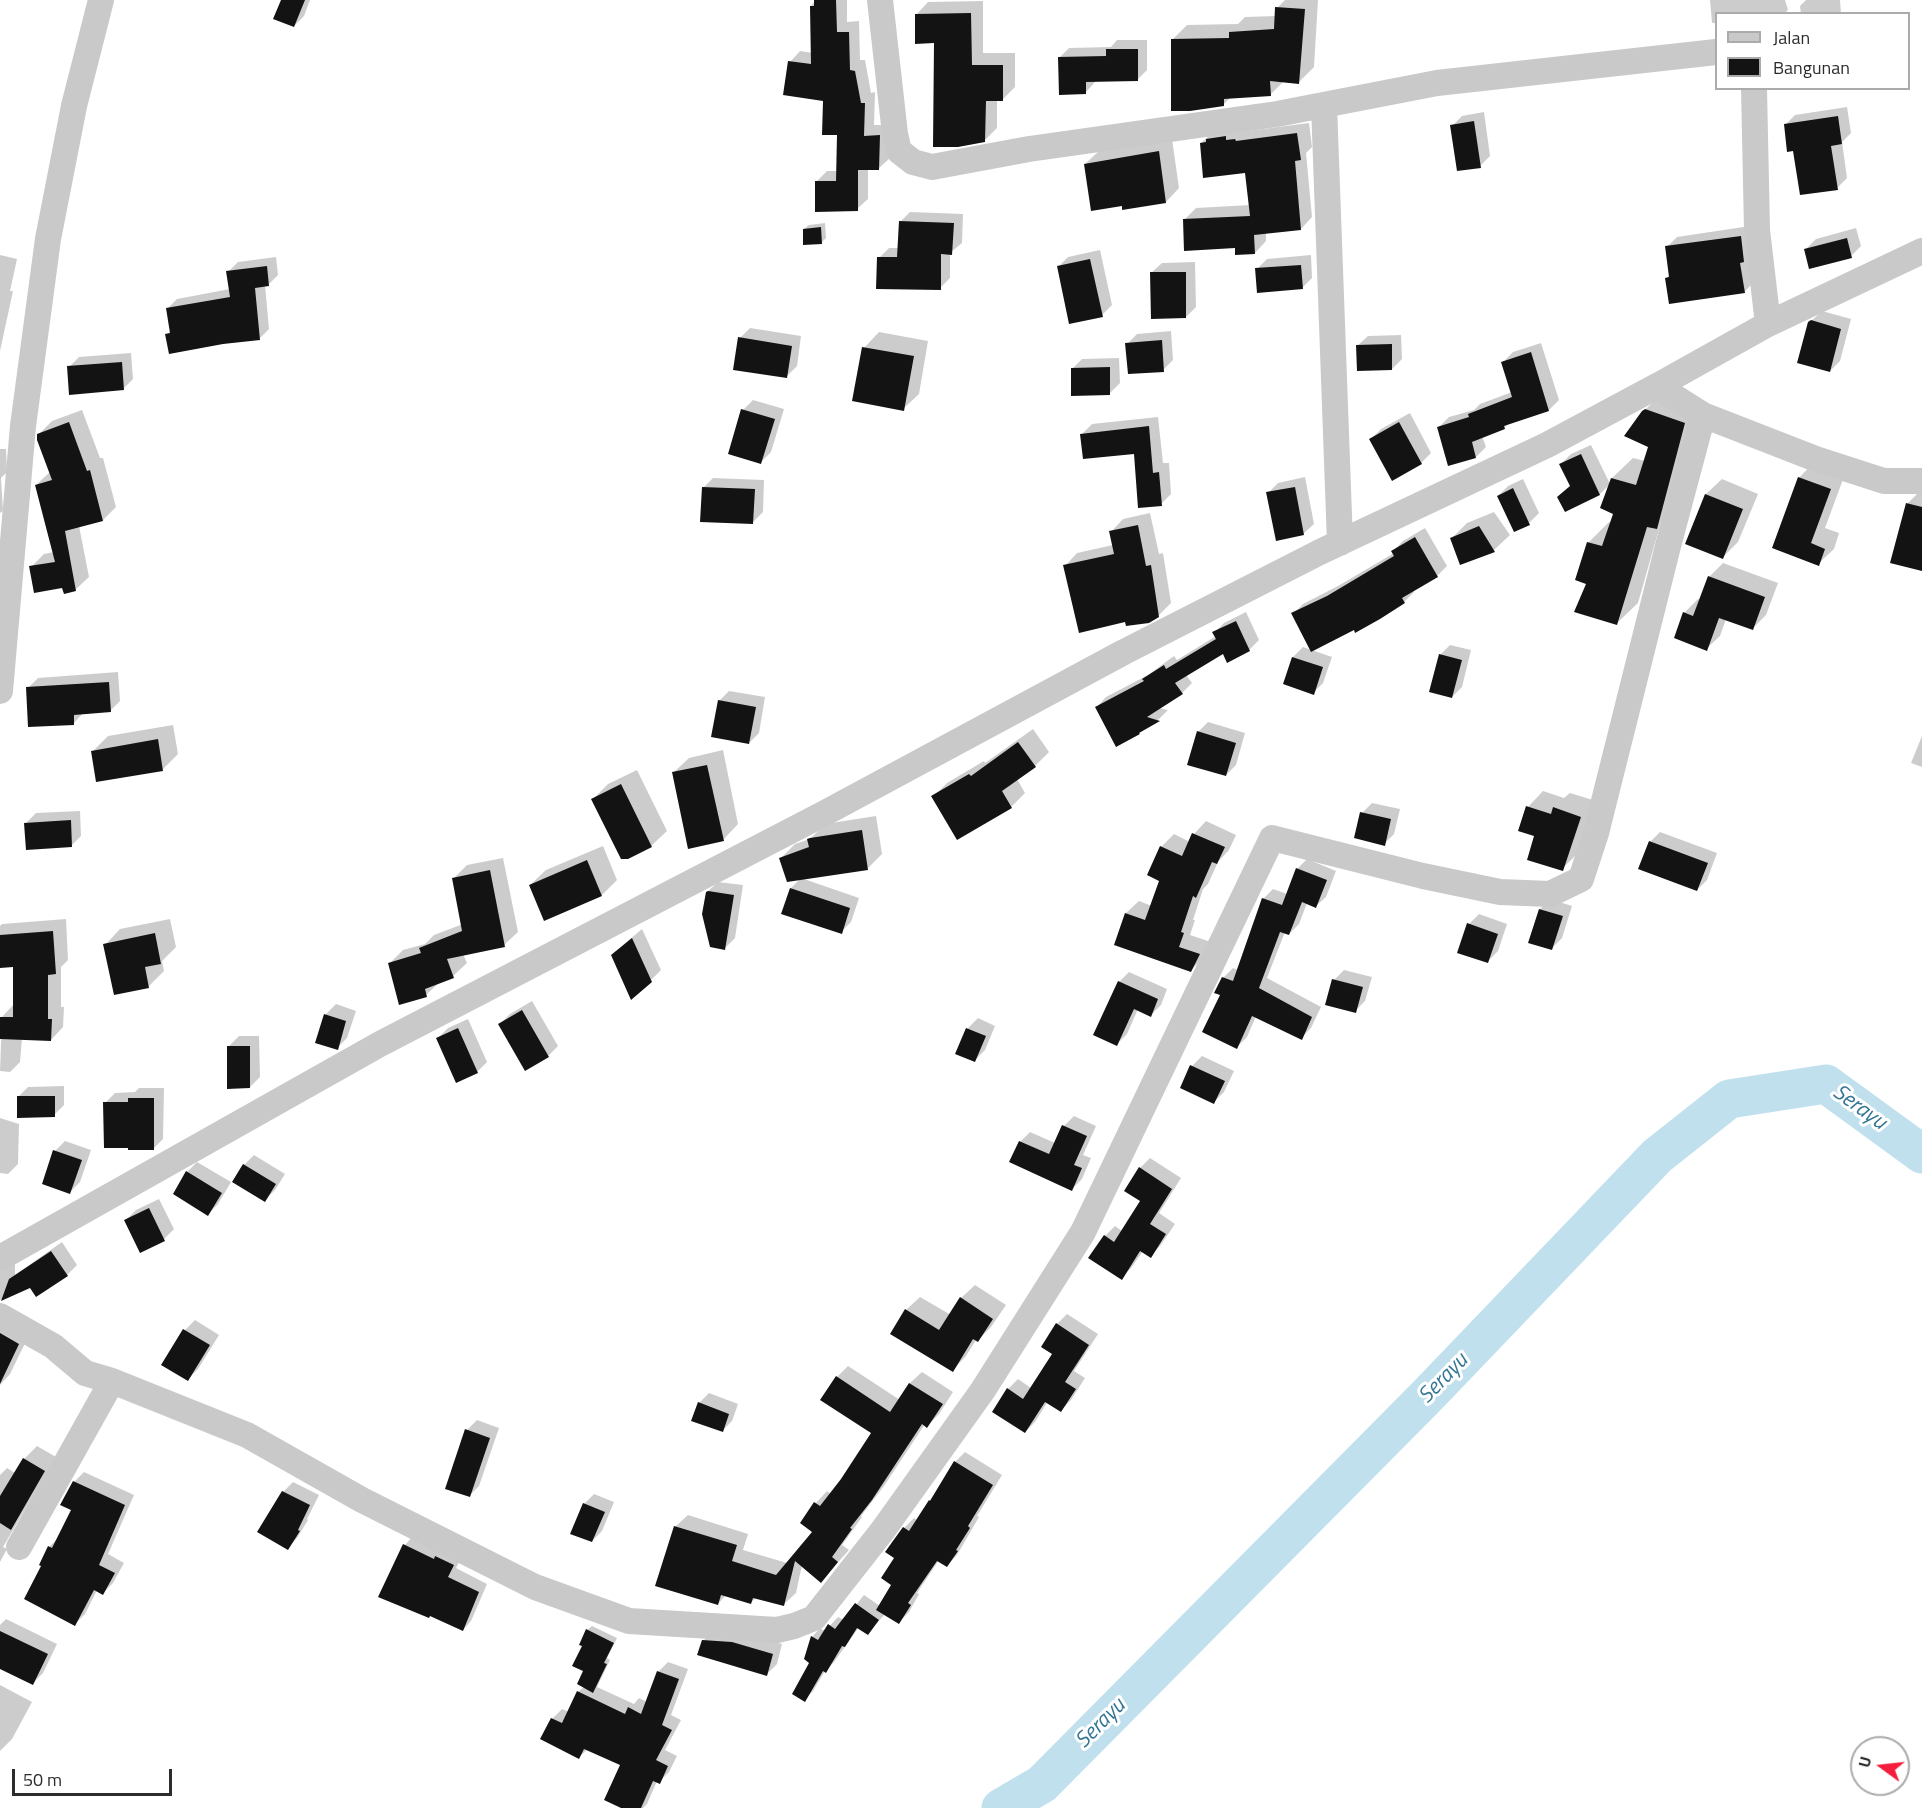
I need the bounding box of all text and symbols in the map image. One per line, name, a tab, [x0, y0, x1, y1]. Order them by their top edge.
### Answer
legend	[1715, 12, 1910, 90]
text: Jalan	[1773, 24, 1810, 51]
text: Bangunan	[1773, 54, 1850, 81]
water label: Serayu	[1827, 1080, 1891, 1136]
water label: Serayu	[1414, 1348, 1474, 1410]
water label: Serayu	[1071, 1694, 1131, 1754]
north arrow	[1850, 1736, 1910, 1796]
text: U	[1852, 1754, 1877, 1770]
scale bar	[15, 1757, 176, 1795]
text: 50 m	[23, 1766, 62, 1793]

